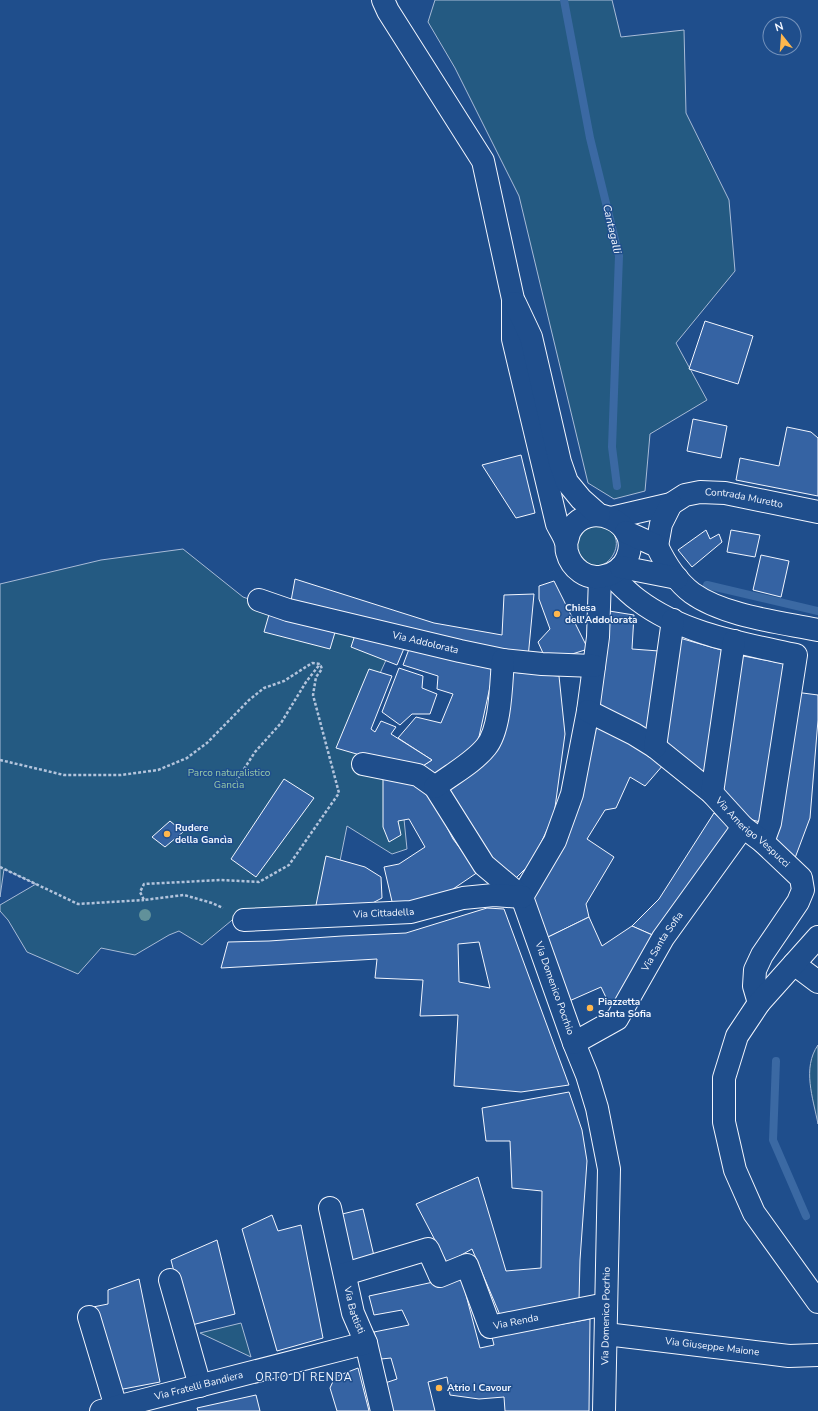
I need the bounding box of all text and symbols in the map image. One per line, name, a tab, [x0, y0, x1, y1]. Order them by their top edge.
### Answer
north arrow	[762, 16, 802, 56]
text: N	[773, 19, 785, 35]
water label: Cantagalli	[599, 203, 625, 256]
street label: Contrada Muretto	[705, 485, 785, 512]
place label: Chiesa dell'Addolorata	[565, 601, 637, 627]
marker: Chiesa dell'Addolorata	[552, 609, 562, 619]
street label: Via Addolorata	[390, 628, 460, 657]
park label: Parco naturalistico Gancìa	[188, 766, 271, 792]
street label: Via Amerigo Vespucci	[711, 793, 793, 871]
place label: Rudere della Gancìa	[175, 821, 232, 847]
marker: Rudere della Gancìa	[162, 829, 172, 839]
street label: Via Cittadella	[352, 904, 416, 922]
street label: Via Santa Sofia	[638, 909, 687, 975]
street label: Via Domenico Pocrhio	[531, 939, 578, 1037]
place label: Piazzetta Santa Sofia	[598, 995, 651, 1021]
marker: Piazzetta Santa Sofia	[585, 1003, 595, 1013]
street label: Via Domenico Pocrhio	[598, 1266, 614, 1366]
street label: Via Battisti	[340, 1284, 368, 1336]
street label: Via Renda	[491, 1311, 540, 1333]
street label: Via Giuseppe Maione	[663, 1334, 760, 1359]
street label: Via Fratelli Bandiera	[152, 1368, 245, 1404]
district label: ORTO DI RENDA	[255, 1370, 353, 1385]
place label: Atrio I Cavour	[447, 1381, 511, 1395]
marker: Atrio I Cavour	[434, 1383, 444, 1393]

